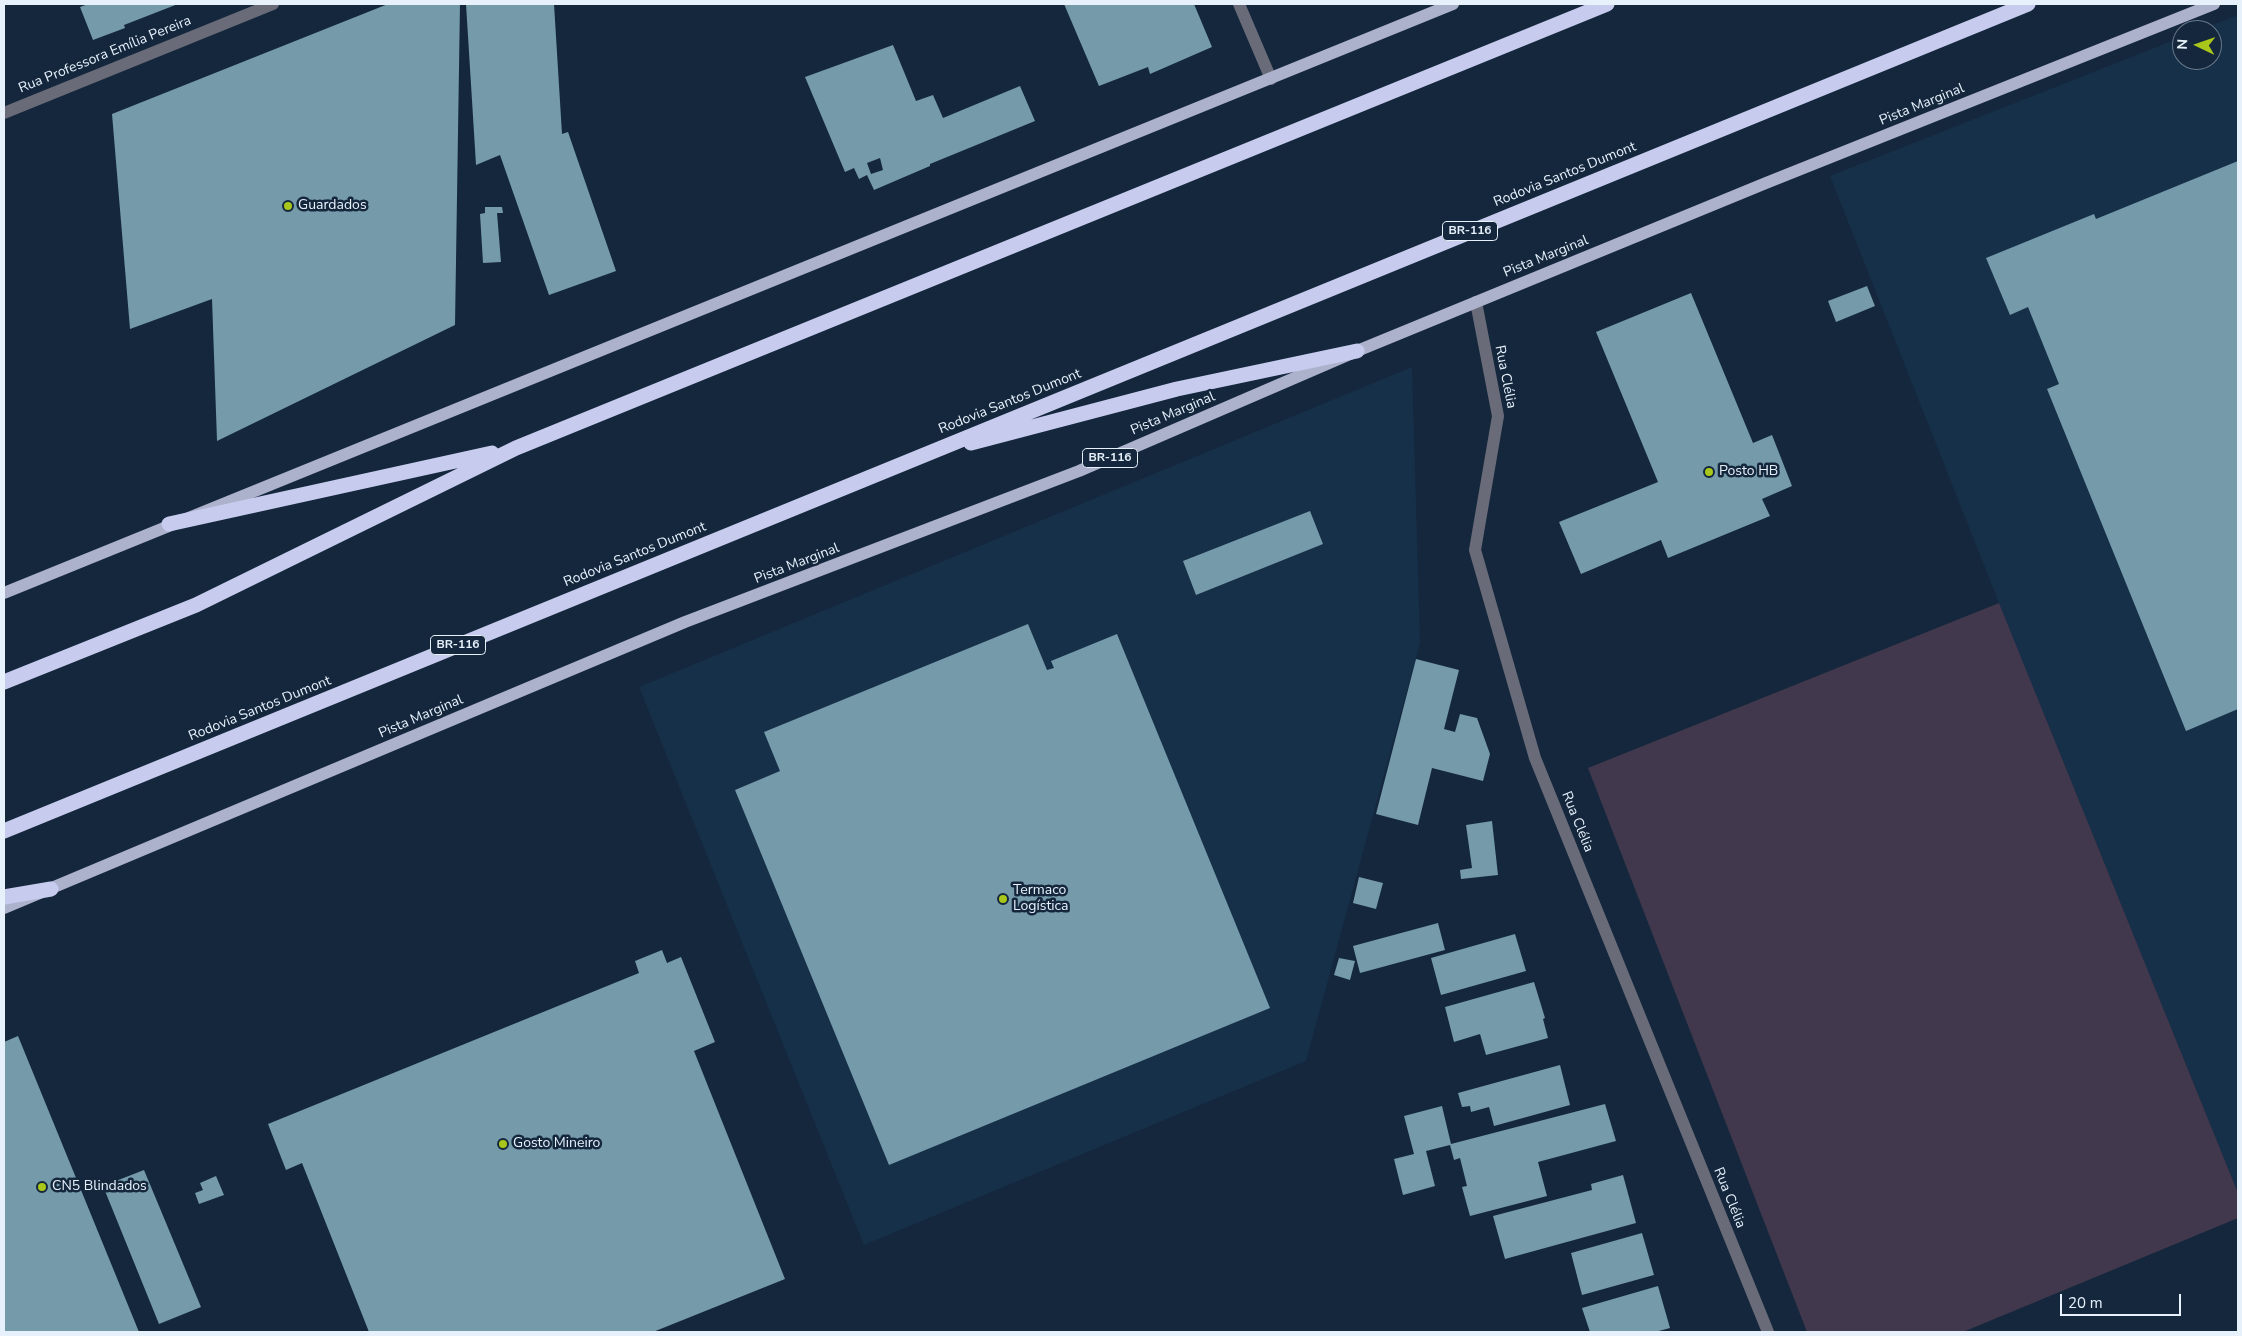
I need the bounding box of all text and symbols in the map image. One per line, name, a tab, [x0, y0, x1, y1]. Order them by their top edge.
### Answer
street label: Rua Professora Emília Pereira	[16, 13, 194, 97]
north arrow	[2172, 20, 2222, 70]
text: N	[2173, 39, 2192, 50]
street label: Pista Marginal	[1877, 80, 1967, 130]
street label: Rodovia Santos Dumont	[1491, 139, 1639, 211]
place label: Guardados	[298, 198, 367, 214]
marker: Guardados	[282, 200, 294, 212]
road number: BR-116	[1442, 222, 1498, 240]
street label: Pista Marginal	[1501, 232, 1591, 282]
street label: Rua Clélia	[1491, 344, 1519, 410]
street label: Rodovia Santos Dumont	[936, 366, 1084, 438]
street label: Pista Marginal	[1128, 389, 1218, 439]
road number: BR-116	[1082, 448, 1138, 468]
place label: Posto HB	[1719, 464, 1778, 480]
marker: Posto HB	[1703, 466, 1715, 478]
street label: Rodovia Santos Dumont	[561, 519, 709, 591]
street label: Pista Marginal	[752, 540, 842, 588]
road number: BR-116	[430, 636, 486, 654]
street label: Rodovia Santos Dumont	[186, 673, 334, 745]
street label: Pista Marginal	[376, 692, 466, 742]
street label: Rua Clélia	[1557, 789, 1597, 855]
place label: Termaco Logística	[1013, 883, 1068, 916]
marker: Termaco Logística	[997, 893, 1009, 905]
place label: Gosto Mineiro	[513, 1136, 600, 1152]
marker: Gosto Mineiro	[497, 1138, 509, 1150]
street label: Rua Clélia	[1709, 1165, 1749, 1231]
place label: CN5 Blindados	[52, 1179, 147, 1195]
marker: CN5 Blindados	[36, 1181, 48, 1193]
scale bar	[2062, 1284, 2183, 1316]
text: 20 m	[2068, 1293, 2103, 1313]

